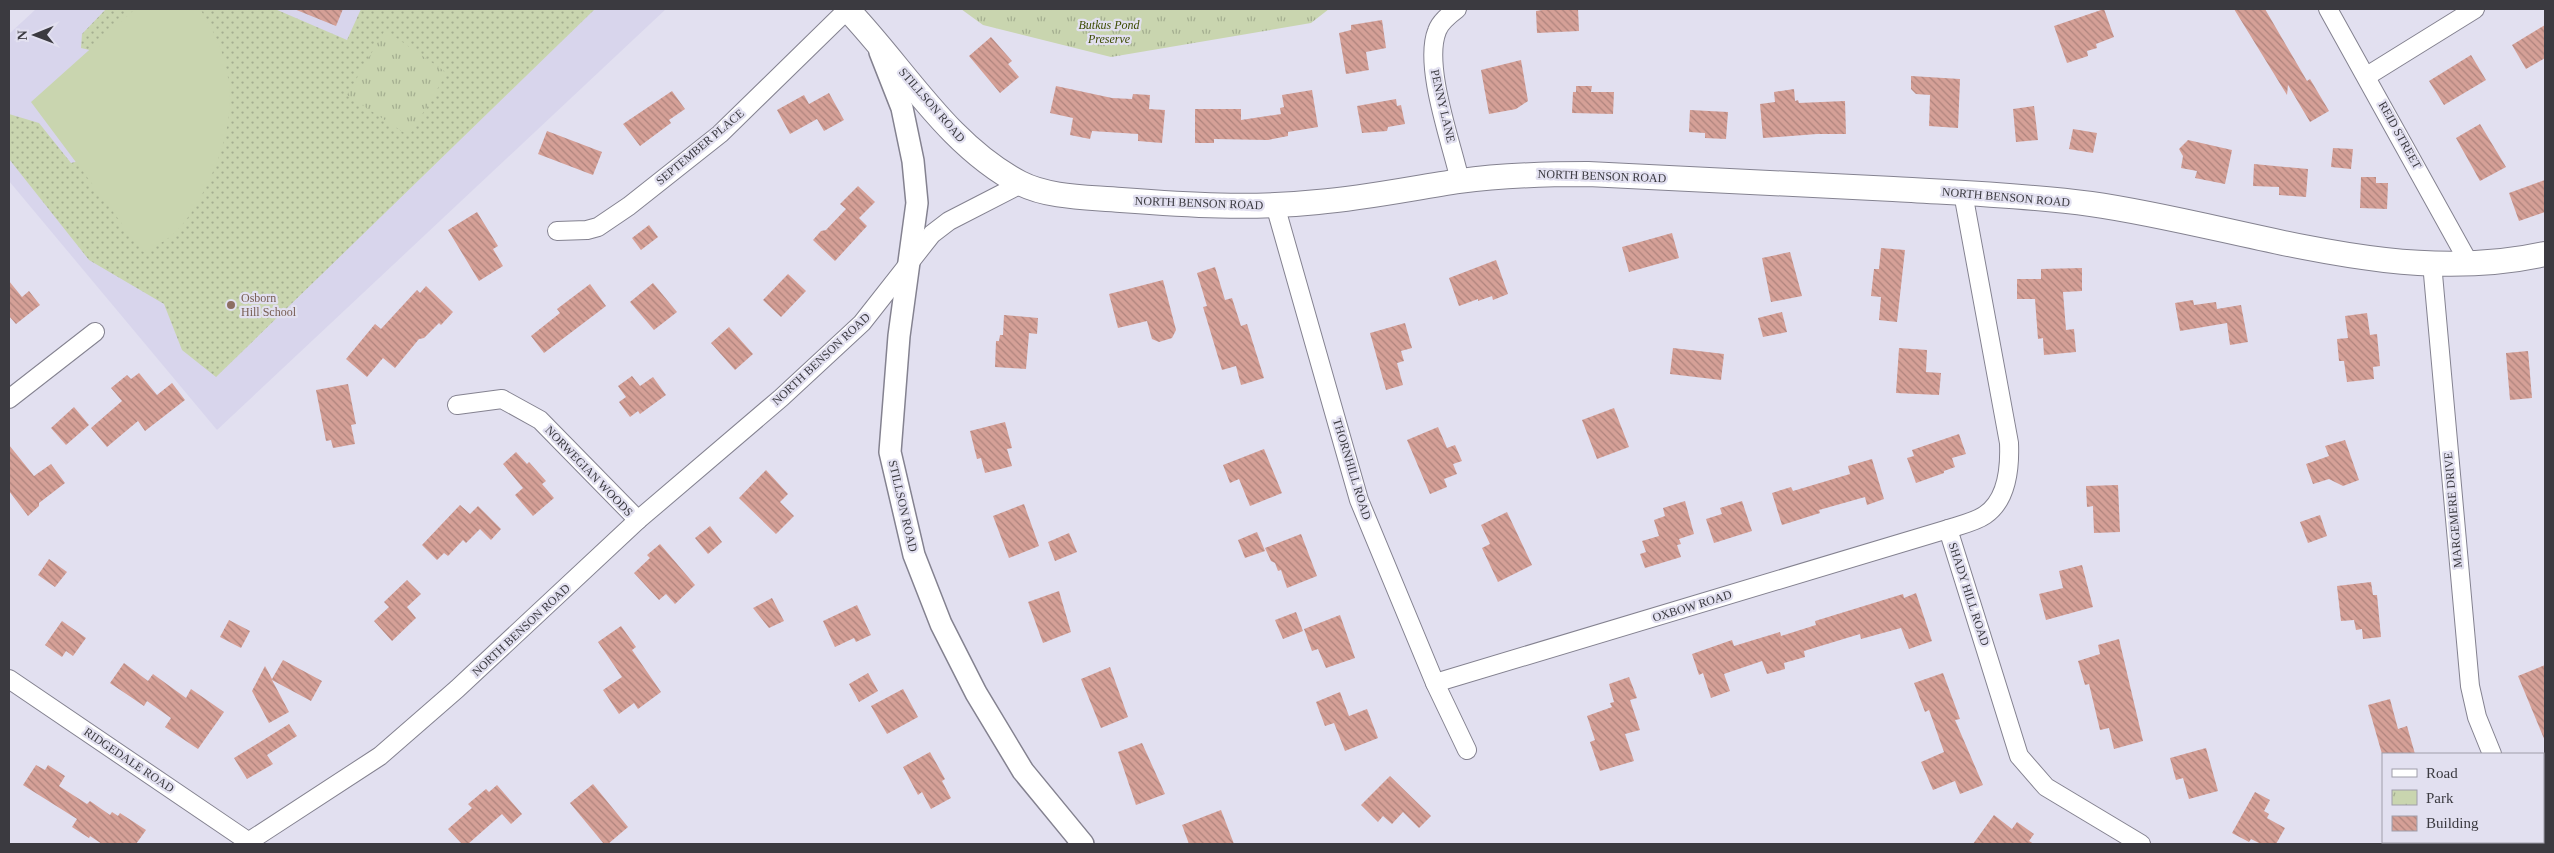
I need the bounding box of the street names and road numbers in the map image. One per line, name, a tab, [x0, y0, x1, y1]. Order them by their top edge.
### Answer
street label: STILLSON ROAD	[896, 65, 968, 145]
street label: PENNY LANE	[1428, 68, 1458, 144]
street label: REID STREET	[2376, 99, 2425, 172]
street label: SEPTEMBER PLACE	[653, 106, 747, 188]
street label: NORTH BENSON ROAD	[1537, 167, 1667, 185]
street label: NORTH BENSON ROAD	[1941, 184, 2071, 210]
street label: NORTH BENSON ROAD	[1134, 194, 1264, 212]
street label: NORTH BENSON ROAD	[769, 310, 873, 408]
street label: THORNHILL ROAD	[1330, 417, 1374, 522]
street label: NORWEGIAN WOODS	[542, 423, 636, 519]
street label: MARGEMERE DRIVE	[2441, 451, 2465, 569]
street label: STILLSON ROAD	[886, 459, 920, 554]
street label: SHADY HILL ROAD	[1946, 541, 1992, 648]
street label: NORTH BENSON ROAD	[469, 581, 573, 679]
street label: OXBOW ROAD	[1651, 587, 1734, 625]
street label: RIDGEDALE ROAD	[81, 725, 177, 796]

